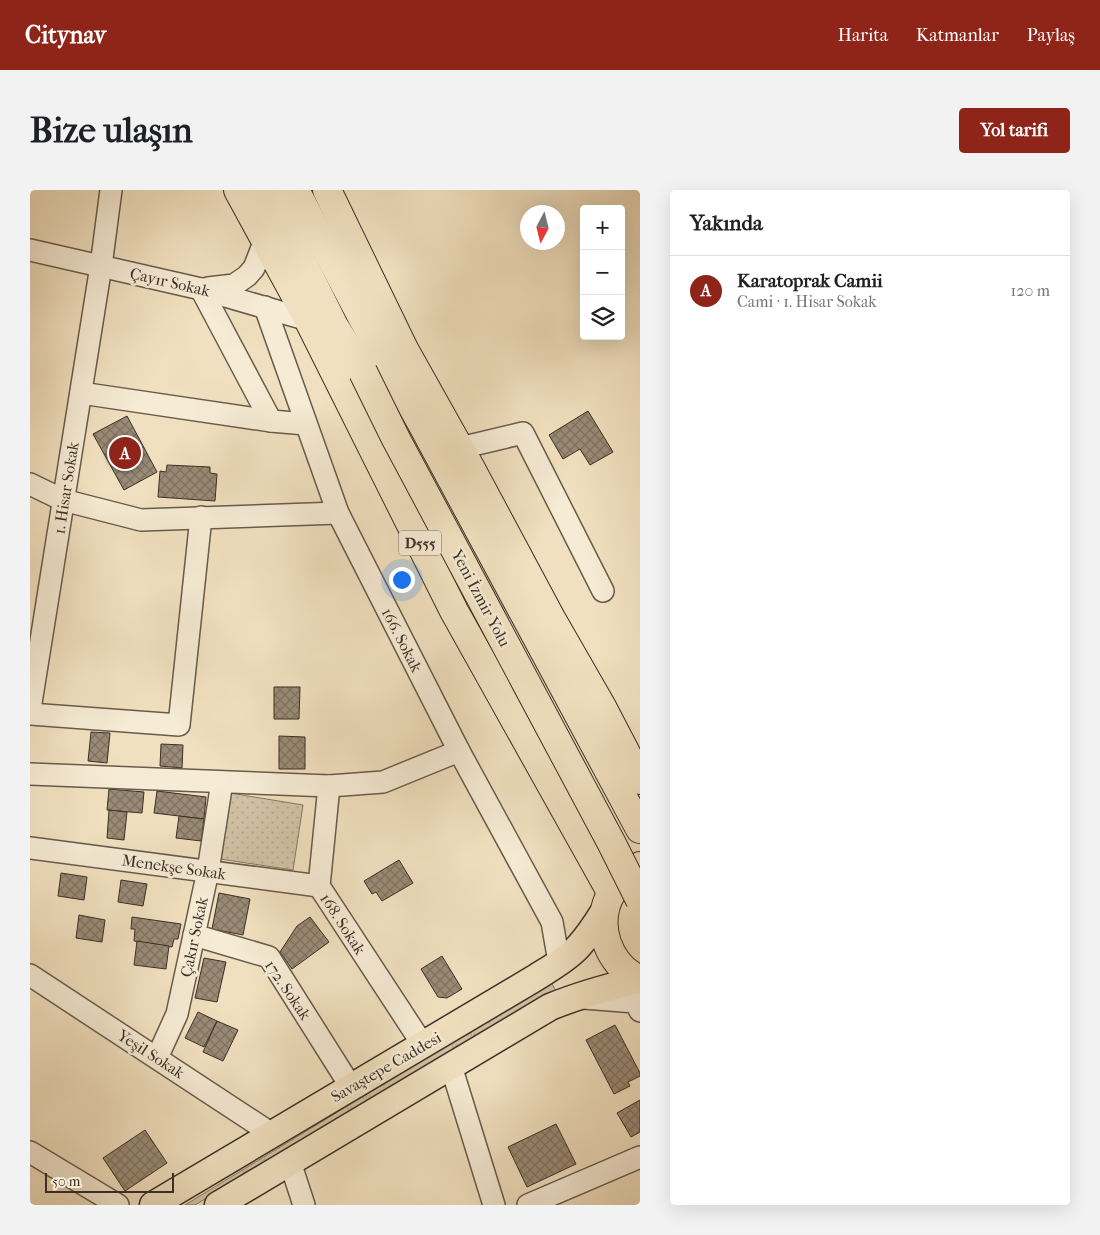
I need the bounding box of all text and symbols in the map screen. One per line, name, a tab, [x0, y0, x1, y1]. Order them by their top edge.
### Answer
text: Citynav	[25, 21, 106, 49]
text: Harita	[838, 25, 888, 46]
text: Katmanlar	[916, 25, 999, 46]
text: Paylaş	[1027, 25, 1075, 46]
button: Yol tarifi	[959, 108, 1070, 153]
text: Bize ulaşın	[30, 110, 193, 151]
north arrow	[520, 205, 565, 250]
map controls	[580, 205, 625, 340]
button: +	[580, 205, 625, 250]
text: Yakında	[690, 211, 763, 235]
button: −	[580, 250, 625, 295]
street label: Çayır Sokak	[128, 264, 213, 302]
text: Karatoprak Camii	[737, 270, 883, 292]
text: A	[701, 281, 711, 300]
text: 120 m	[1011, 281, 1050, 300]
text: Cami · 1. Hisar Sokak	[737, 292, 877, 311]
button: layers	[580, 295, 625, 340]
pin: A	[109, 434, 141, 472]
street label: 1. Hisar Sokak	[49, 440, 83, 536]
road number: D555	[399, 530, 441, 556]
street label: Yeni İzmir Yolu	[447, 545, 515, 650]
your location	[389, 567, 415, 593]
street label: 166. Sokak	[378, 605, 427, 676]
street label: Menekşe Sokak	[121, 850, 228, 885]
street label: 168. Sokak	[316, 890, 370, 959]
street label: Çakır Sokak	[176, 894, 213, 979]
street label: 172. Sokak	[261, 956, 315, 1024]
street label: Yeşil Sokak	[113, 1025, 189, 1084]
street label: Savaştepe Caddesi	[327, 1028, 445, 1107]
scale bar	[45, 1170, 174, 1193]
text: 50 m	[52, 1173, 80, 1190]

